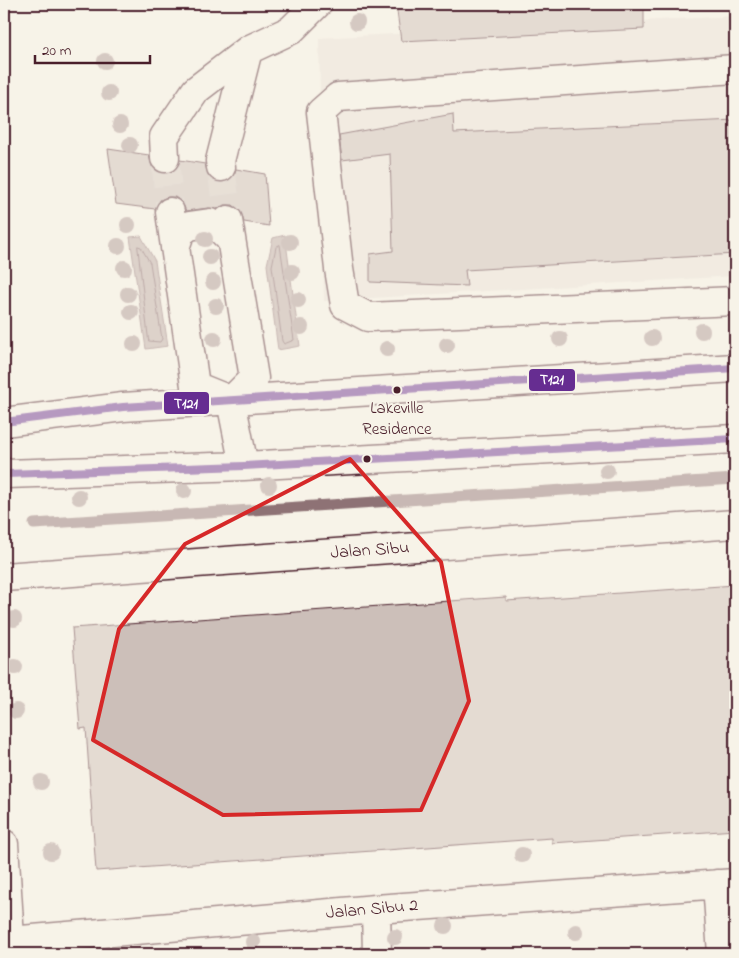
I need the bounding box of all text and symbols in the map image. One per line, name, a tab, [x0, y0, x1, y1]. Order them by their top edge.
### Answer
scale bar	[35, 32, 150, 64]
text: 20 m	[42, 40, 72, 62]
line badge: T121	[528, 368, 576, 392]
text: T121	[540, 370, 564, 391]
marker: Lakeville Residence	[392, 385, 402, 395]
line badge: T121	[163, 391, 210, 415]
text: T121	[174, 394, 198, 415]
place label: Lakeville Residence	[362, 396, 432, 442]
unlabelled marker	[362, 454, 372, 464]
street label: Jalan Sibu	[330, 535, 410, 567]
street label: Jalan Sibu 2	[325, 893, 419, 927]

